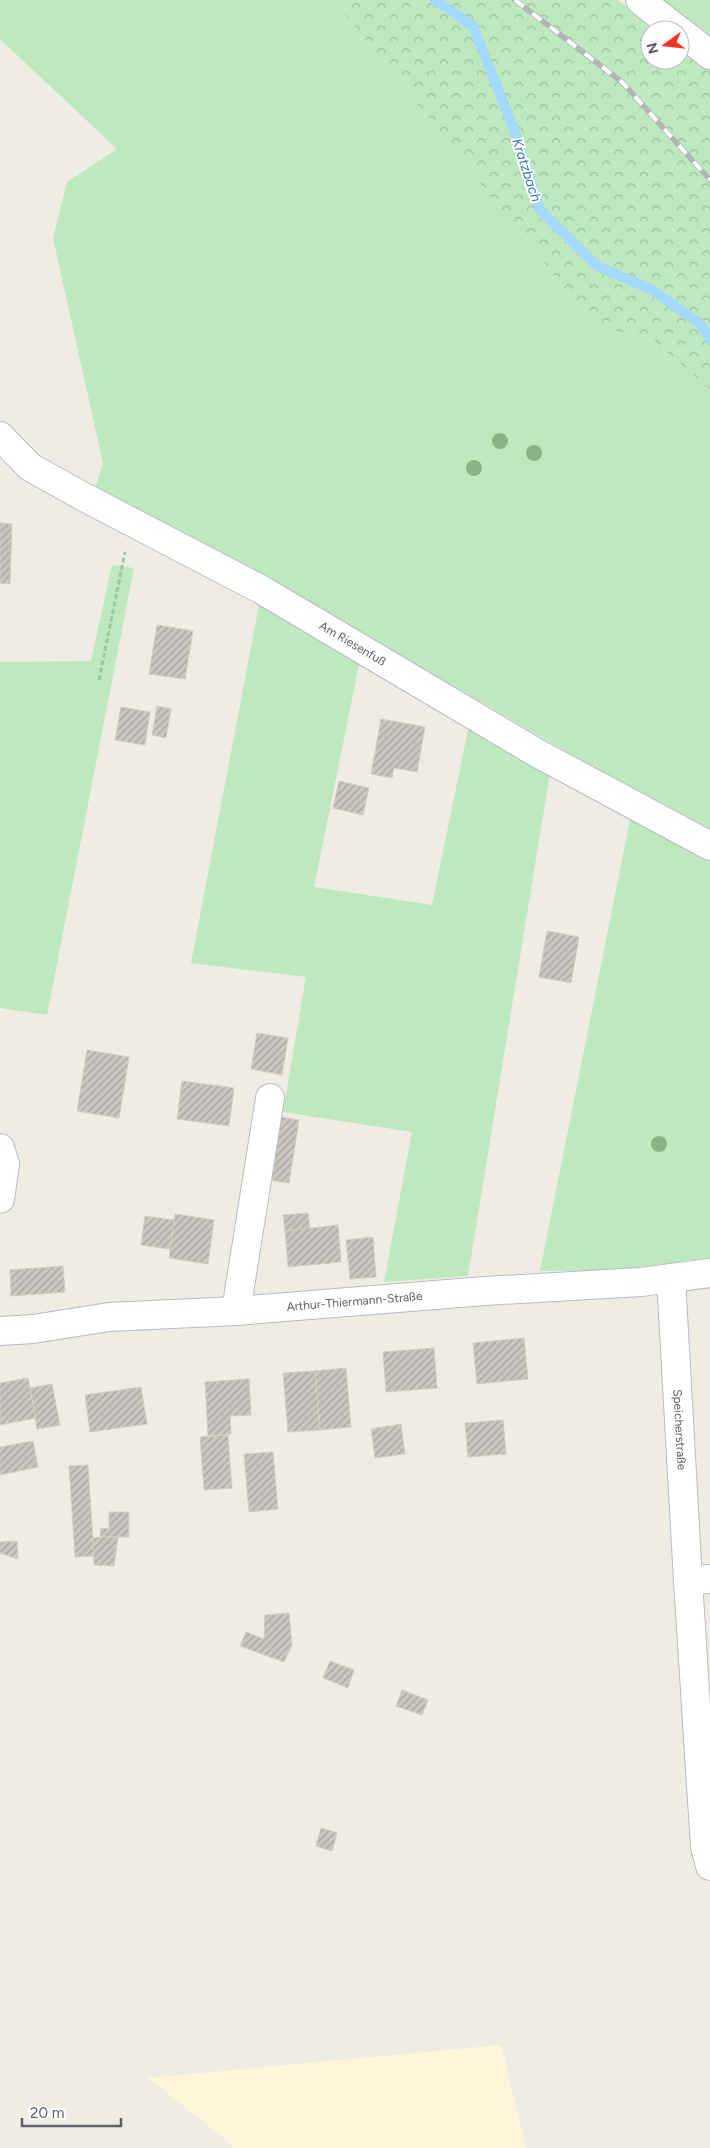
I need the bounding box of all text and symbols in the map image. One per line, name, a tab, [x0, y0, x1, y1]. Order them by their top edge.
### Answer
north arrow	[640, 20, 690, 70]
text: N	[643, 41, 663, 56]
water label: Kratzbach	[508, 136, 545, 204]
street label: Am Riesenfuß	[317, 619, 389, 669]
street label: Arthur-Thiermann-Straße	[286, 1289, 423, 1314]
street label: Speicherstraße	[670, 1389, 689, 1471]
scale bar	[22, 2096, 121, 2128]
text: 20 m	[30, 2104, 64, 2122]

